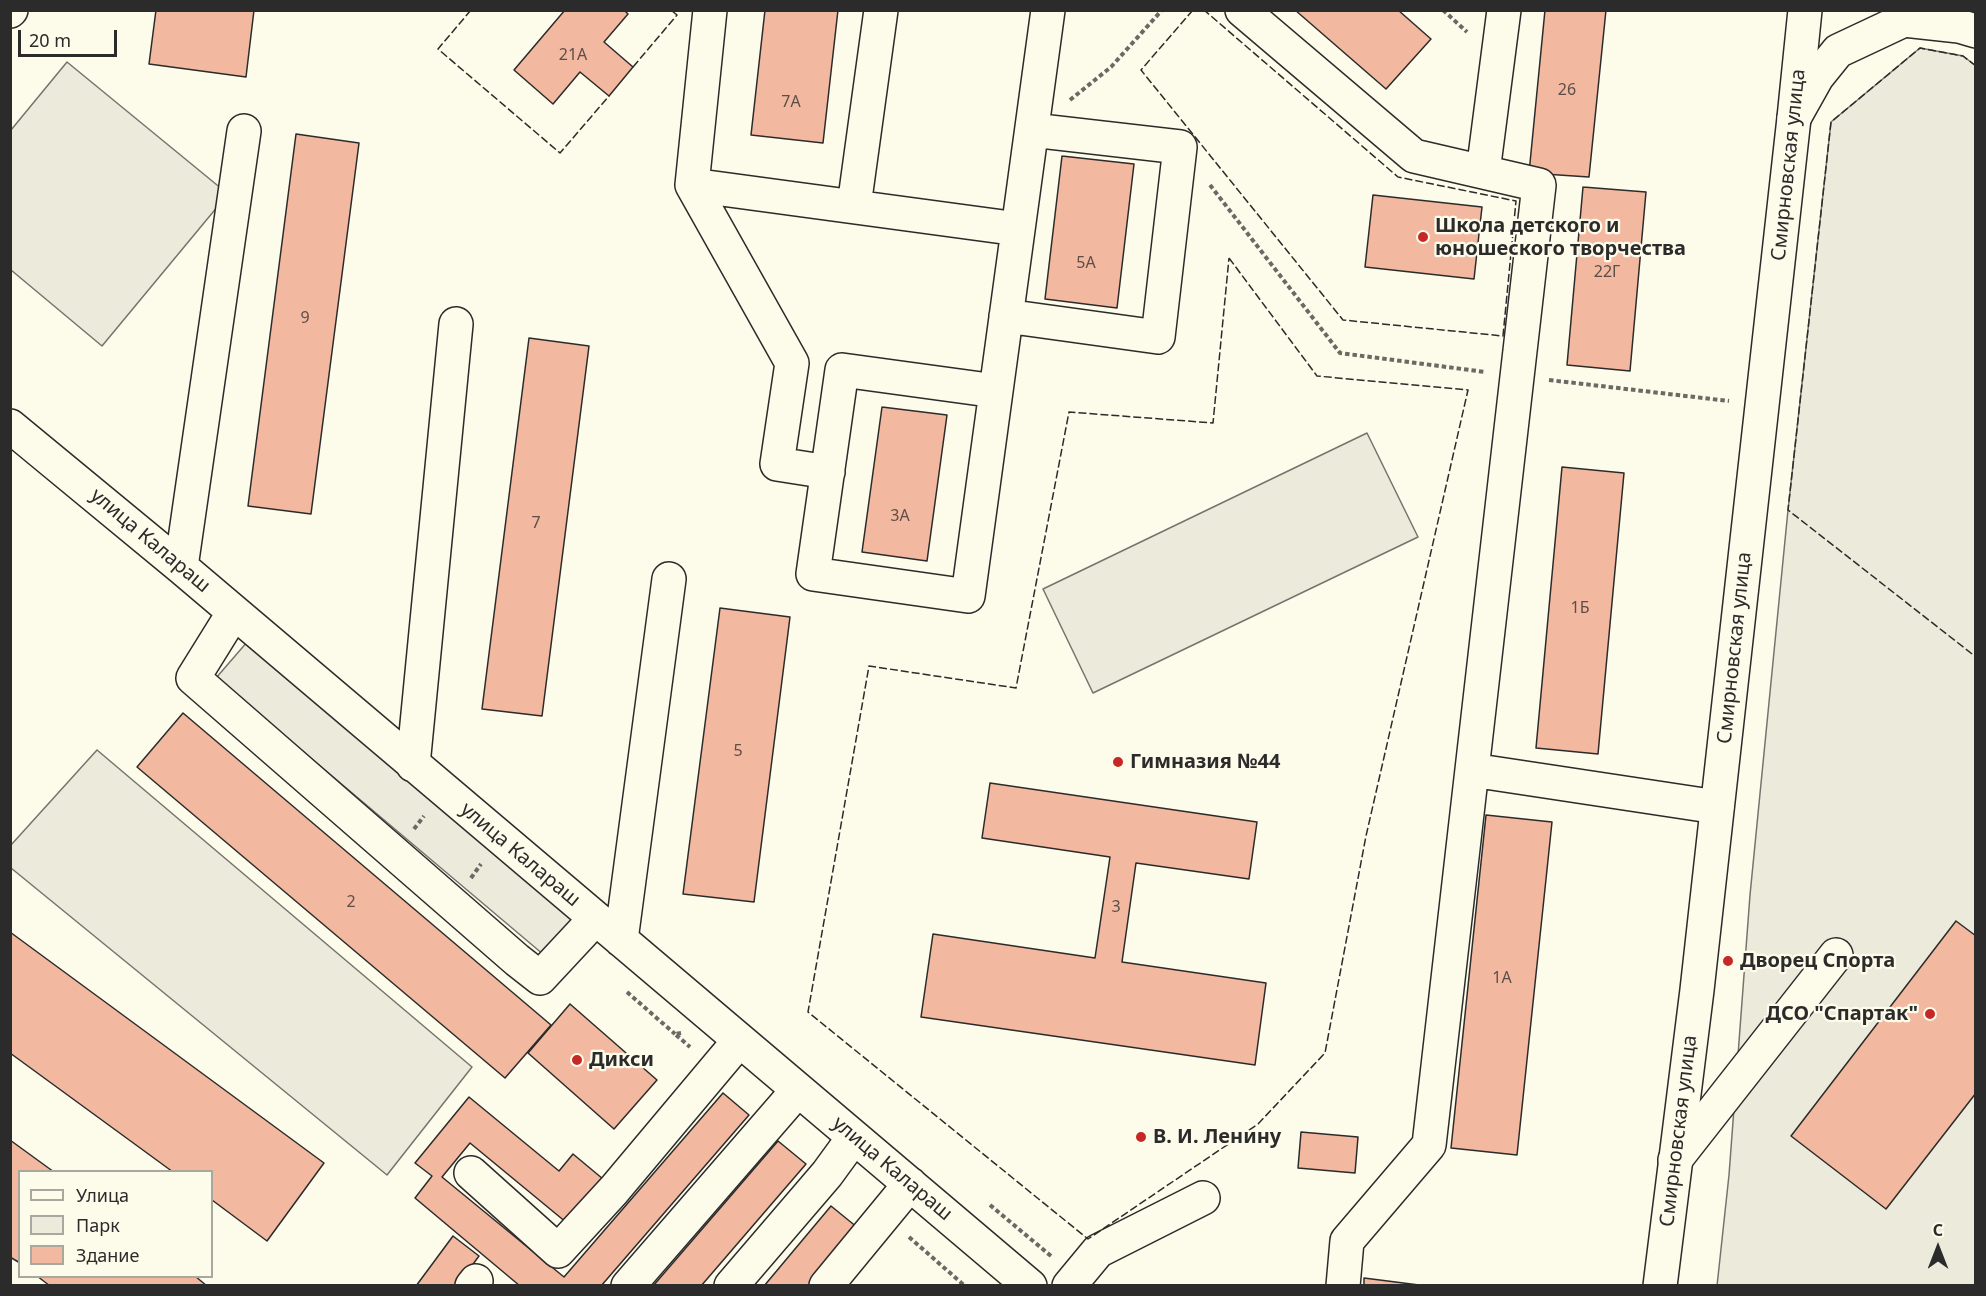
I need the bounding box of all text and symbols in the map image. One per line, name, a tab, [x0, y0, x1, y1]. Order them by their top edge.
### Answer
scale bar	[21, 18, 120, 56]
text: 20 m	[29, 28, 71, 52]
house number: 21А	[559, 45, 587, 65]
street label: Смирновская улица	[1767, 68, 1811, 262]
house number: 26	[1558, 80, 1576, 100]
house number: 7А	[781, 92, 801, 112]
place label: Школа детского и юношеского творчества	[1435, 214, 1686, 261]
marker: Школа детского и юношеского творчества	[1416, 230, 1430, 244]
house number: 5А	[1076, 253, 1096, 273]
house number: 22Г	[1594, 262, 1620, 282]
house number: 9	[300, 308, 310, 328]
street label: улица Калараш	[85, 484, 215, 598]
house number: 3А	[890, 506, 910, 526]
house number: 7	[531, 513, 541, 533]
street label: Смирновская улица	[1713, 551, 1757, 745]
house number: 1Б	[1571, 598, 1589, 618]
house number: 5	[733, 741, 743, 761]
place label: Гимназия №44	[1130, 750, 1280, 774]
marker: Гимназия №44	[1111, 755, 1125, 769]
street label: улица Калараш	[455, 798, 585, 912]
house number: 2	[346, 892, 356, 912]
house number: 3	[1111, 897, 1121, 917]
place label: Дворец Спорта	[1740, 949, 1895, 973]
marker: Дворец Спорта	[1721, 954, 1735, 968]
house number: 1А	[1492, 968, 1512, 988]
place label: ДСО "Спартак"	[1765, 1002, 1918, 1026]
marker: ДСО "Спартак"	[1923, 1007, 1937, 1021]
street label: Смирновская улица	[1655, 1034, 1703, 1228]
place label: Дикси	[589, 1048, 654, 1072]
marker: Дикси	[570, 1053, 584, 1067]
street label: улица Калараш	[827, 1112, 957, 1226]
place label: В. И. Ленину	[1153, 1125, 1281, 1149]
marker: В. И. Ленину	[1134, 1130, 1148, 1144]
legend	[18, 1170, 213, 1278]
text: Улица	[76, 1183, 129, 1207]
text: Парк	[76, 1213, 120, 1237]
north arrow	[1908, 1218, 1968, 1278]
text: С	[1933, 1219, 1943, 1241]
text: Здание	[76, 1243, 139, 1267]

